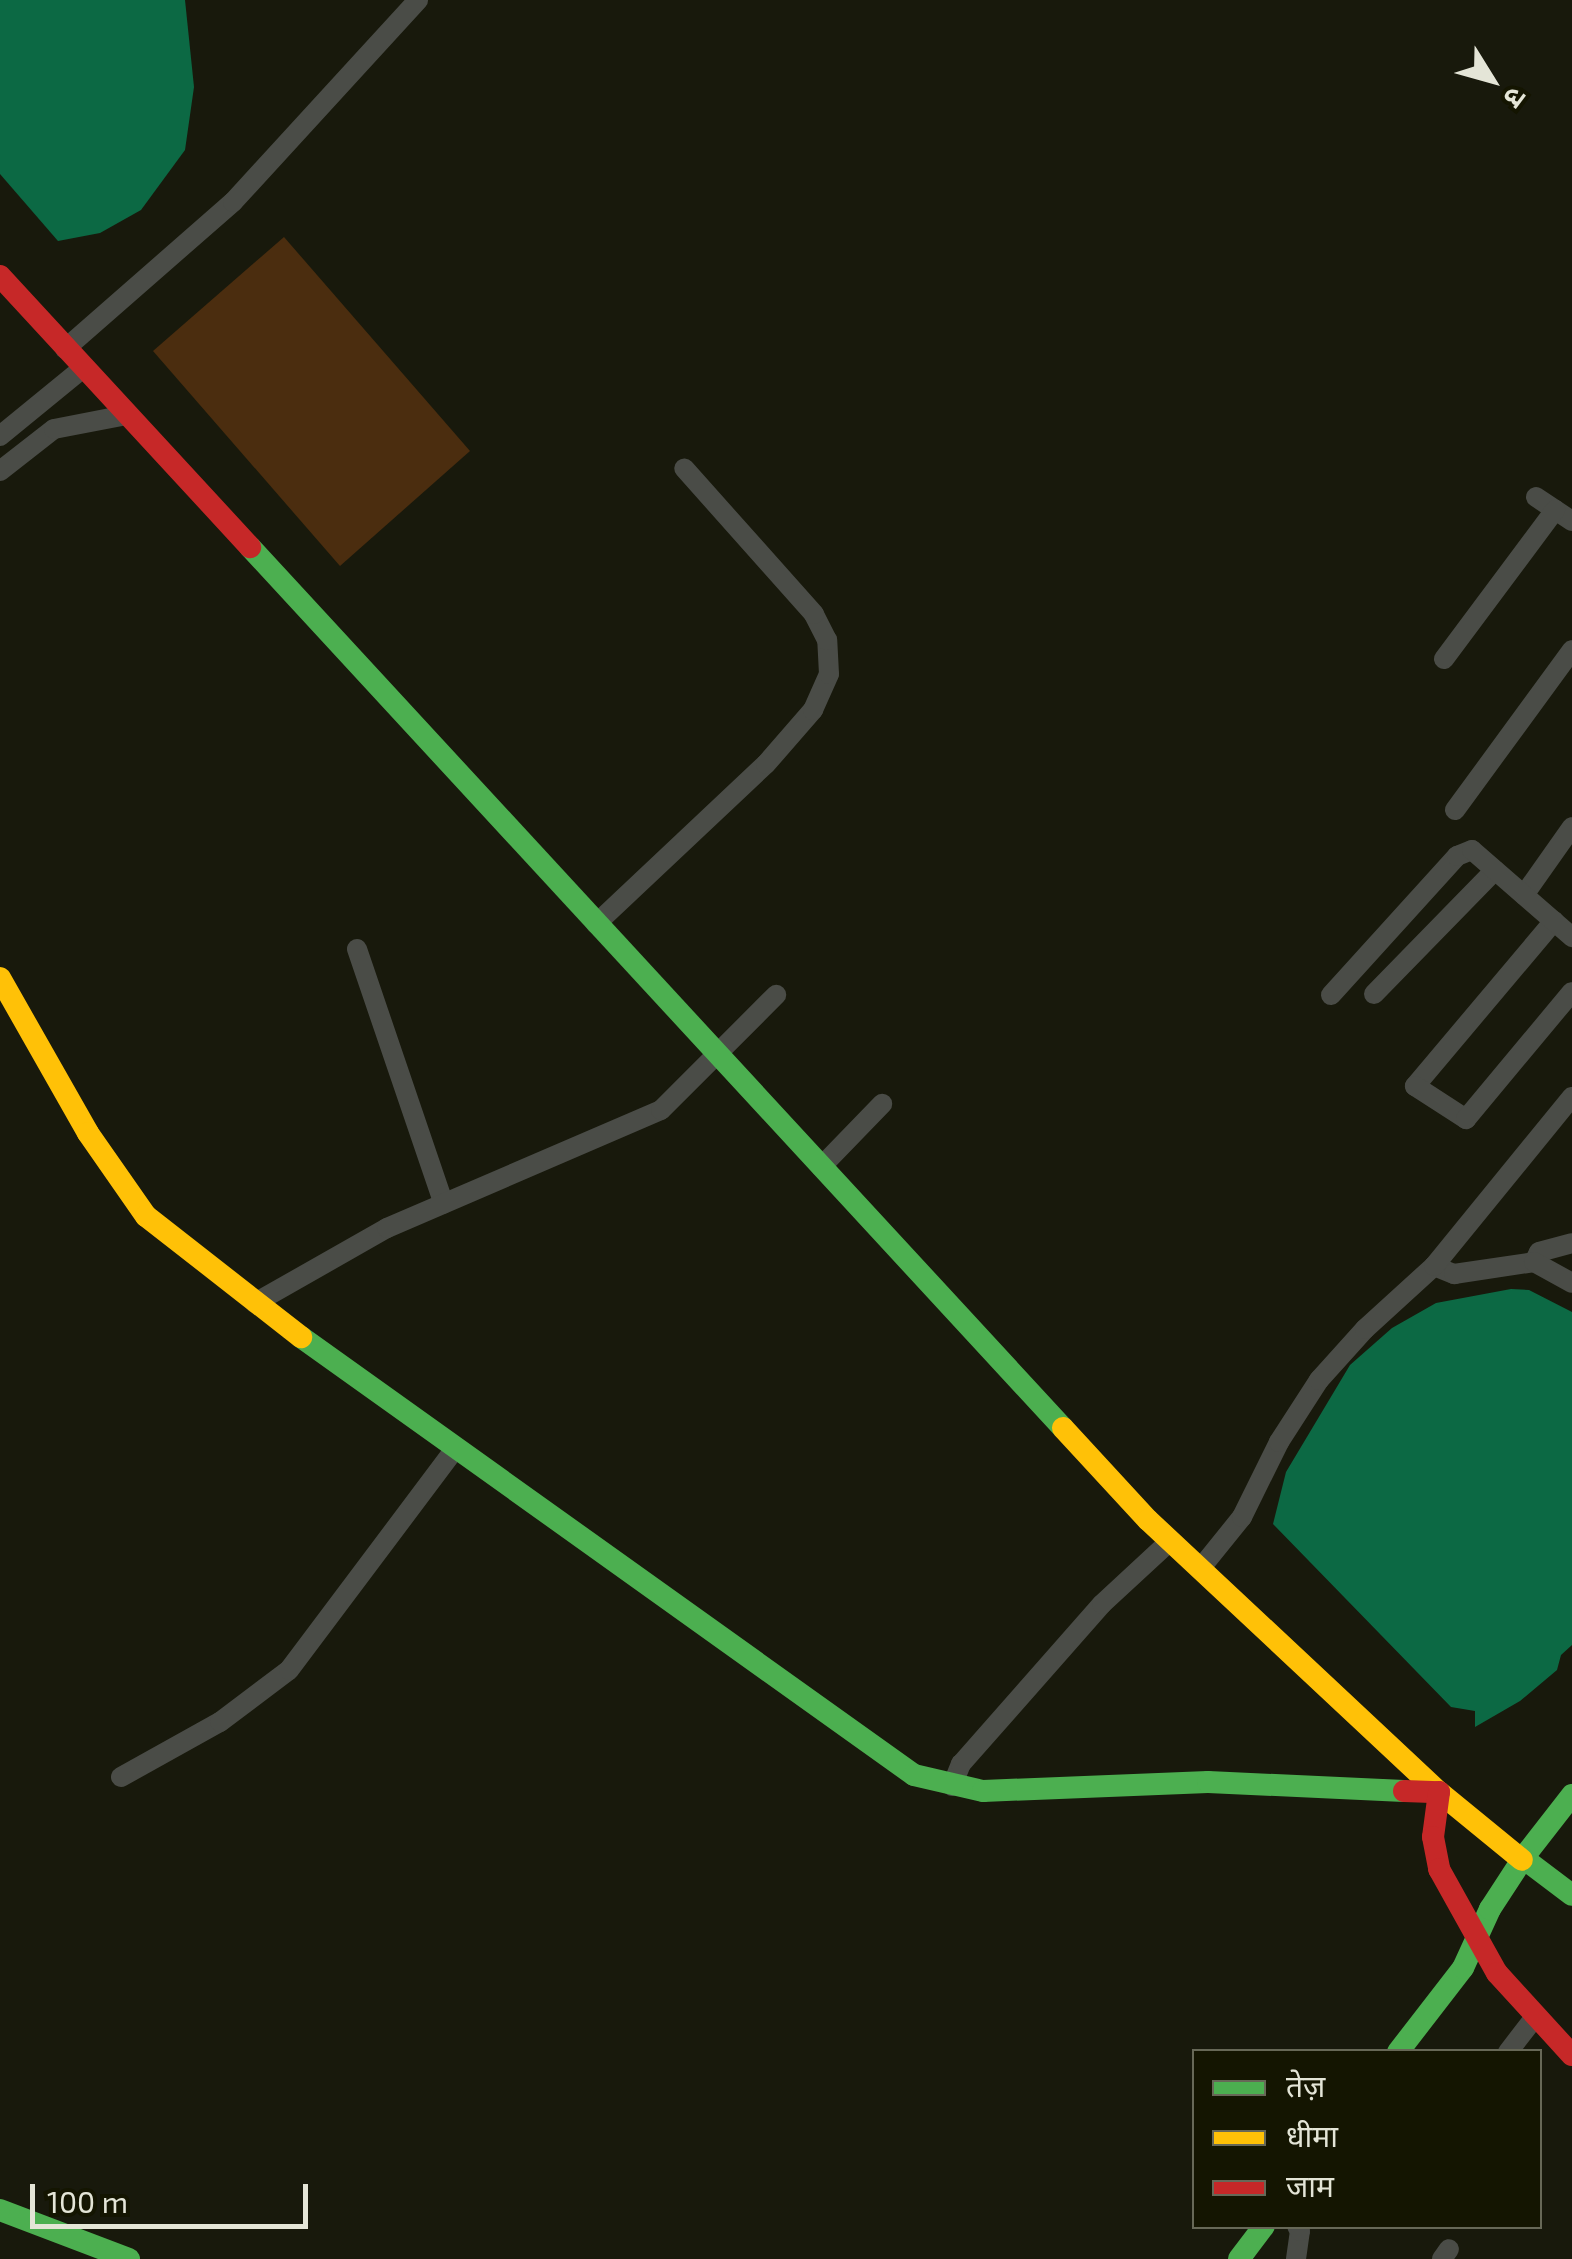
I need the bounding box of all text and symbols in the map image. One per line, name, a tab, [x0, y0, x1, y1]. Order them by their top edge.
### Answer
north arrow	[1442, 30, 1542, 130]
text: उ	[1497, 81, 1534, 115]
legend	[1192, 2049, 1542, 2229]
text: तेज़	[1286, 2067, 1325, 2103]
text: धीमा	[1286, 2117, 1338, 2153]
scale bar	[35, 2164, 312, 2226]
text: जाम	[1286, 2167, 1334, 2203]
text: 100 m	[47, 2183, 128, 2219]

